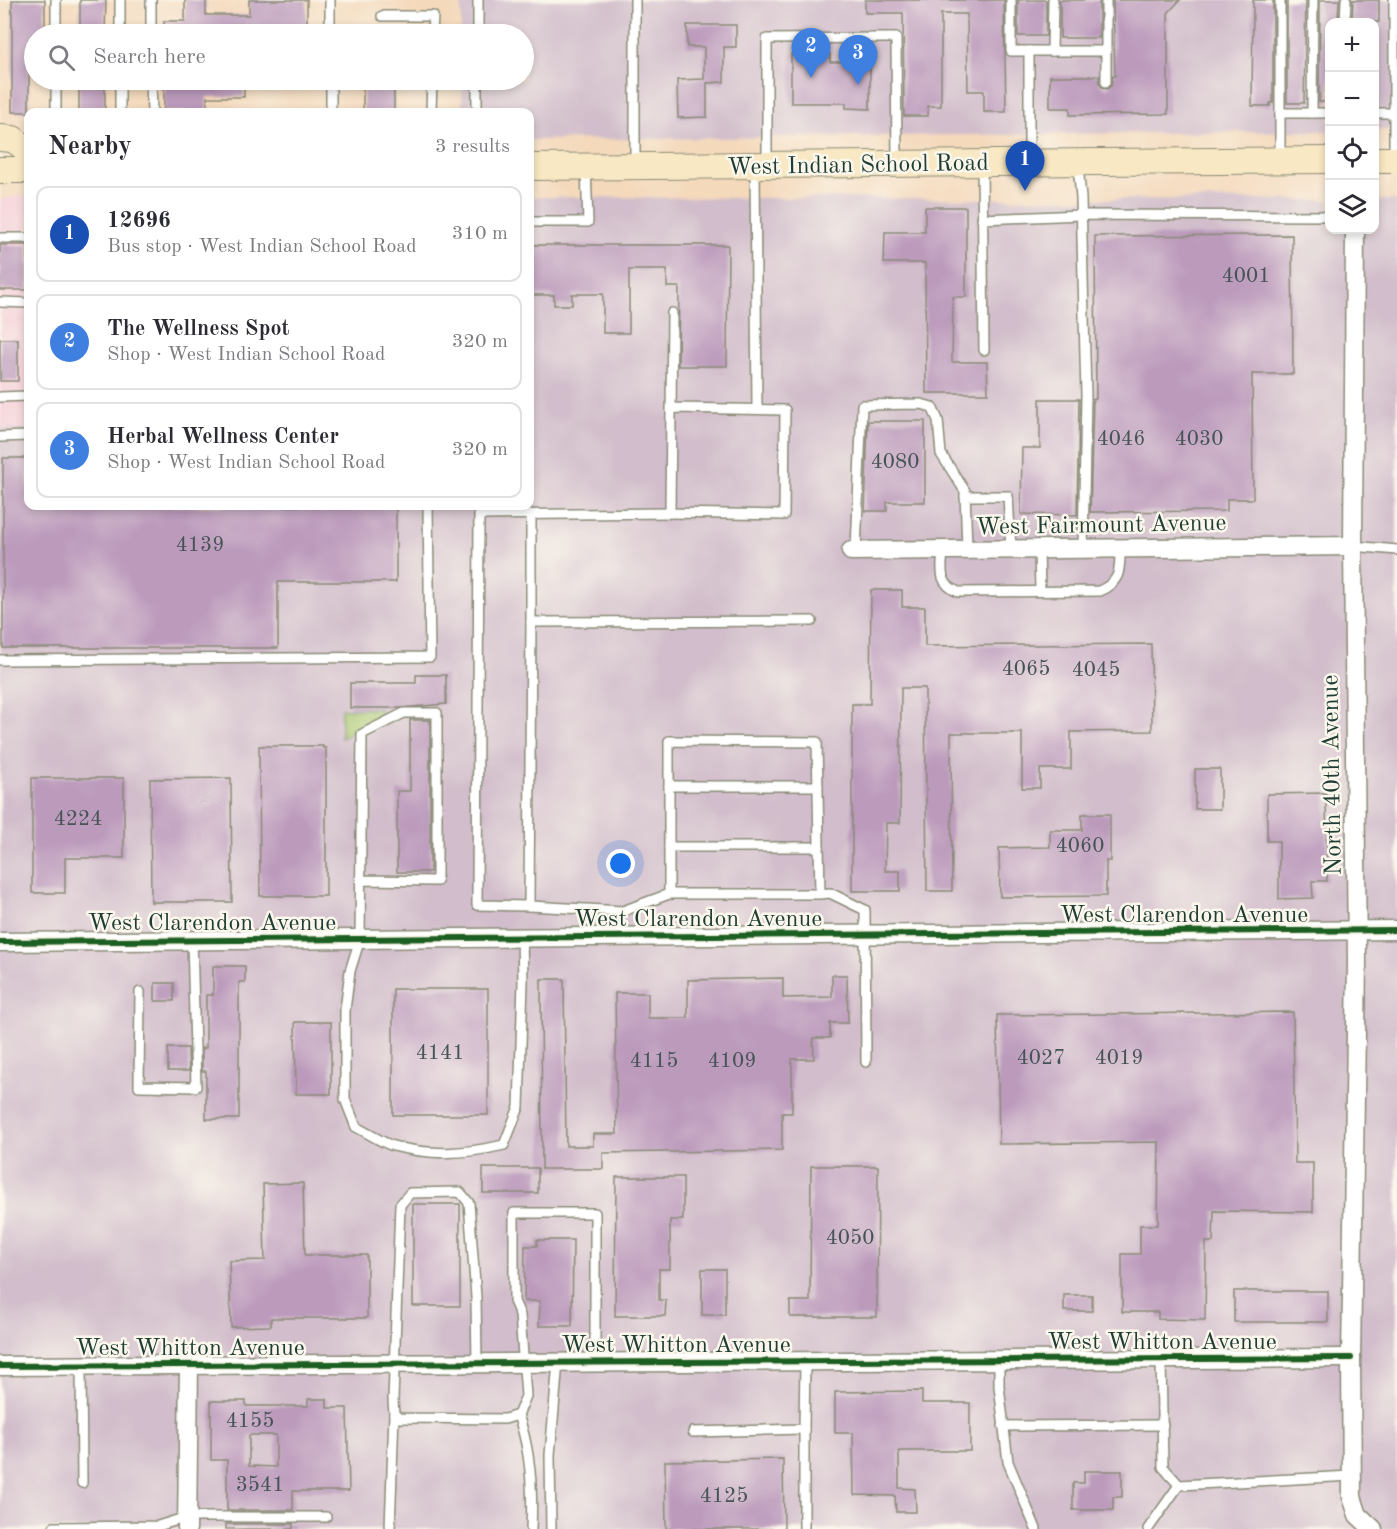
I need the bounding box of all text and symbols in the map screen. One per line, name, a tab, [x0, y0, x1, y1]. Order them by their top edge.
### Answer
map controls	[1325, 18, 1379, 234]
button: +	[1325, 18, 1379, 72]
search box	[24, 24, 534, 90]
pin: 2	[792, 28, 830, 78]
pin: 3	[838, 36, 878, 85]
icon: search	[45, 41, 78, 74]
text: Search here	[93, 46, 206, 68]
button: −	[1325, 72, 1379, 126]
button: locate	[1325, 126, 1379, 180]
text: Nearby	[48, 134, 132, 160]
text: 3 results	[435, 137, 510, 157]
pin: 1	[1006, 142, 1044, 191]
street label: West Indian School Road	[727, 152, 989, 180]
button: layers	[1325, 180, 1379, 234]
text: 12696	[107, 210, 171, 232]
text: 1	[64, 224, 75, 244]
text: 310 m	[452, 224, 508, 244]
text: Bus stop · West Indian School Road	[107, 237, 417, 257]
house number: 4001	[1222, 266, 1270, 287]
text: The Wellness Spot	[107, 318, 290, 340]
text: 2	[64, 332, 75, 352]
text: 320 m	[452, 332, 508, 352]
text: Shop · West Indian School Road	[107, 345, 385, 365]
text: Herbal Wellness Center	[107, 426, 339, 448]
house number: 4046	[1097, 429, 1145, 450]
house number: 4030	[1175, 429, 1223, 450]
text: 3	[64, 440, 75, 460]
text: 320 m	[452, 440, 508, 460]
house number: 4080	[871, 452, 919, 473]
text: Shop · West Indian School Road	[107, 453, 385, 473]
street label: West Fairmount Avenue	[975, 512, 1227, 540]
house number: 4139	[176, 535, 224, 556]
house number: 4065	[1002, 659, 1050, 680]
house number: 4045	[1072, 660, 1120, 681]
street label: North 40th Avenue	[1319, 674, 1347, 875]
house number: 4224	[54, 809, 102, 830]
house number: 4060	[1056, 836, 1104, 857]
your location	[606, 849, 635, 878]
street label: West Clarendon Avenue	[1060, 904, 1308, 928]
street label: West Clarendon Avenue	[574, 908, 822, 932]
street label: West Clarendon Avenue	[88, 912, 336, 936]
house number: 4141	[416, 1043, 464, 1064]
house number: 4027	[1017, 1048, 1065, 1069]
house number: 4019	[1095, 1048, 1143, 1069]
house number: 4115	[630, 1051, 678, 1072]
house number: 4109	[708, 1051, 756, 1072]
house number: 4050	[826, 1228, 874, 1249]
street label: West Whitton Avenue	[1047, 1331, 1277, 1355]
street label: West Whitton Avenue	[561, 1334, 791, 1358]
street label: West Whitton Avenue	[75, 1337, 305, 1361]
house number: 4155	[226, 1411, 274, 1432]
house number: 3541	[236, 1475, 284, 1496]
house number: 4125	[700, 1486, 748, 1507]

